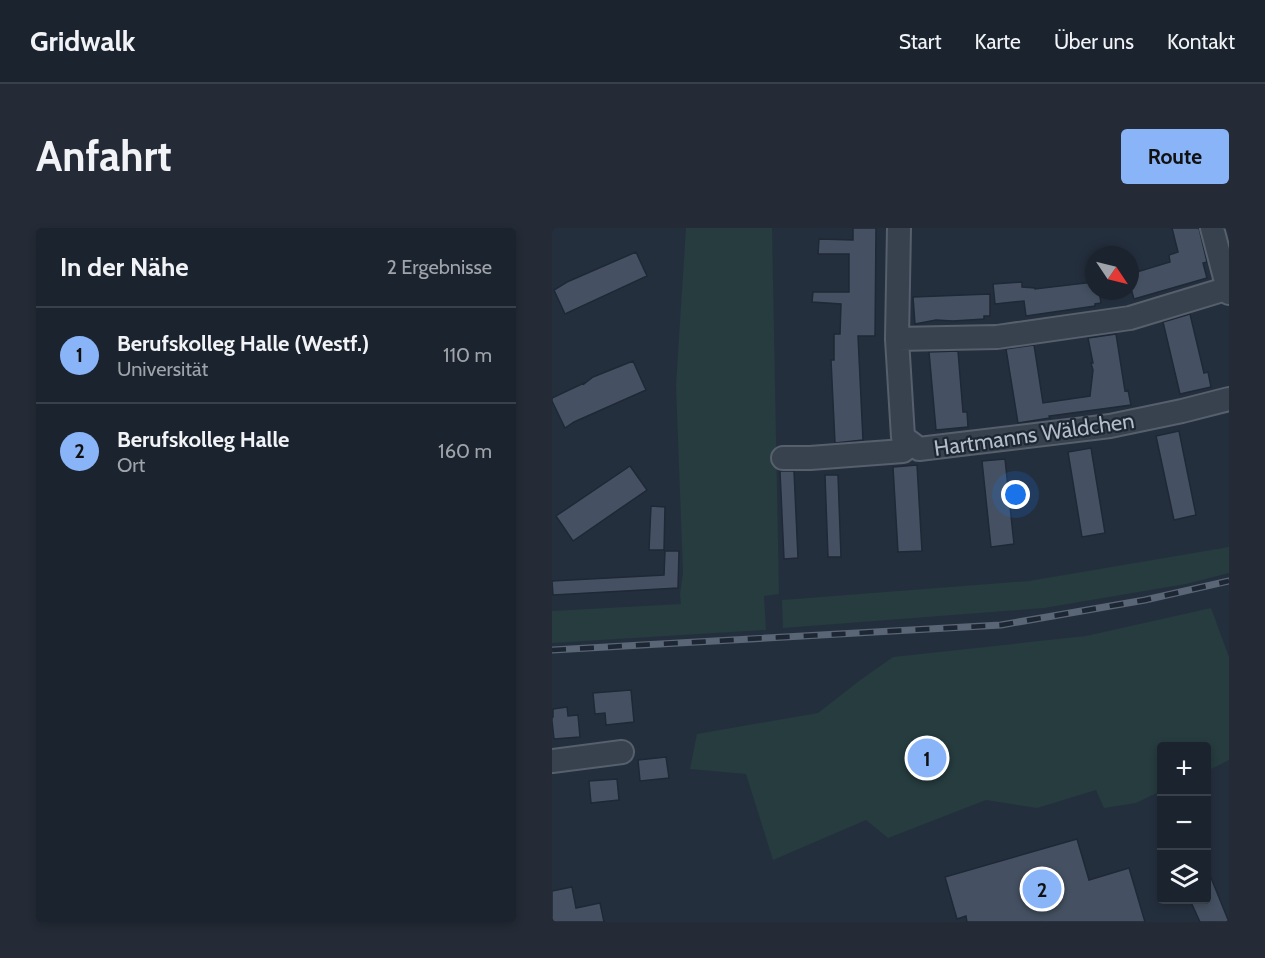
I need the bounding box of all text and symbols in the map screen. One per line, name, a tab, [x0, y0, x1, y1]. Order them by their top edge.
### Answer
text: Gridwalk	[30, 24, 135, 58]
text: Start	[899, 29, 942, 54]
text: Karte	[975, 29, 1021, 54]
text: Über uns	[1054, 29, 1134, 54]
text: Kontakt	[1167, 29, 1235, 54]
button: Route	[1121, 129, 1229, 184]
text: Anfahrt	[36, 130, 172, 182]
north arrow	[1085, 246, 1139, 300]
text: In der Nähe	[60, 251, 189, 283]
text: 2 Ergebnisse	[386, 255, 492, 279]
text: Berufskolleg Halle (Westf.)	[117, 330, 369, 357]
text: 1	[76, 343, 83, 367]
text: 110 m	[443, 343, 492, 367]
text: Universität	[117, 357, 208, 381]
street label: Hartmanns Wäldchen	[932, 407, 1136, 462]
text: Berufskolleg Halle	[117, 426, 289, 453]
text: 2	[74, 439, 85, 463]
text: 160 m	[438, 439, 492, 463]
text: Ort	[117, 453, 145, 477]
your location	[1001, 480, 1030, 509]
pin: 1	[908, 736, 946, 780]
map controls	[1157, 742, 1211, 904]
button: +	[1157, 742, 1211, 796]
button: −	[1157, 796, 1211, 850]
button: layers	[1157, 850, 1211, 904]
pin: 2	[1022, 866, 1062, 912]

